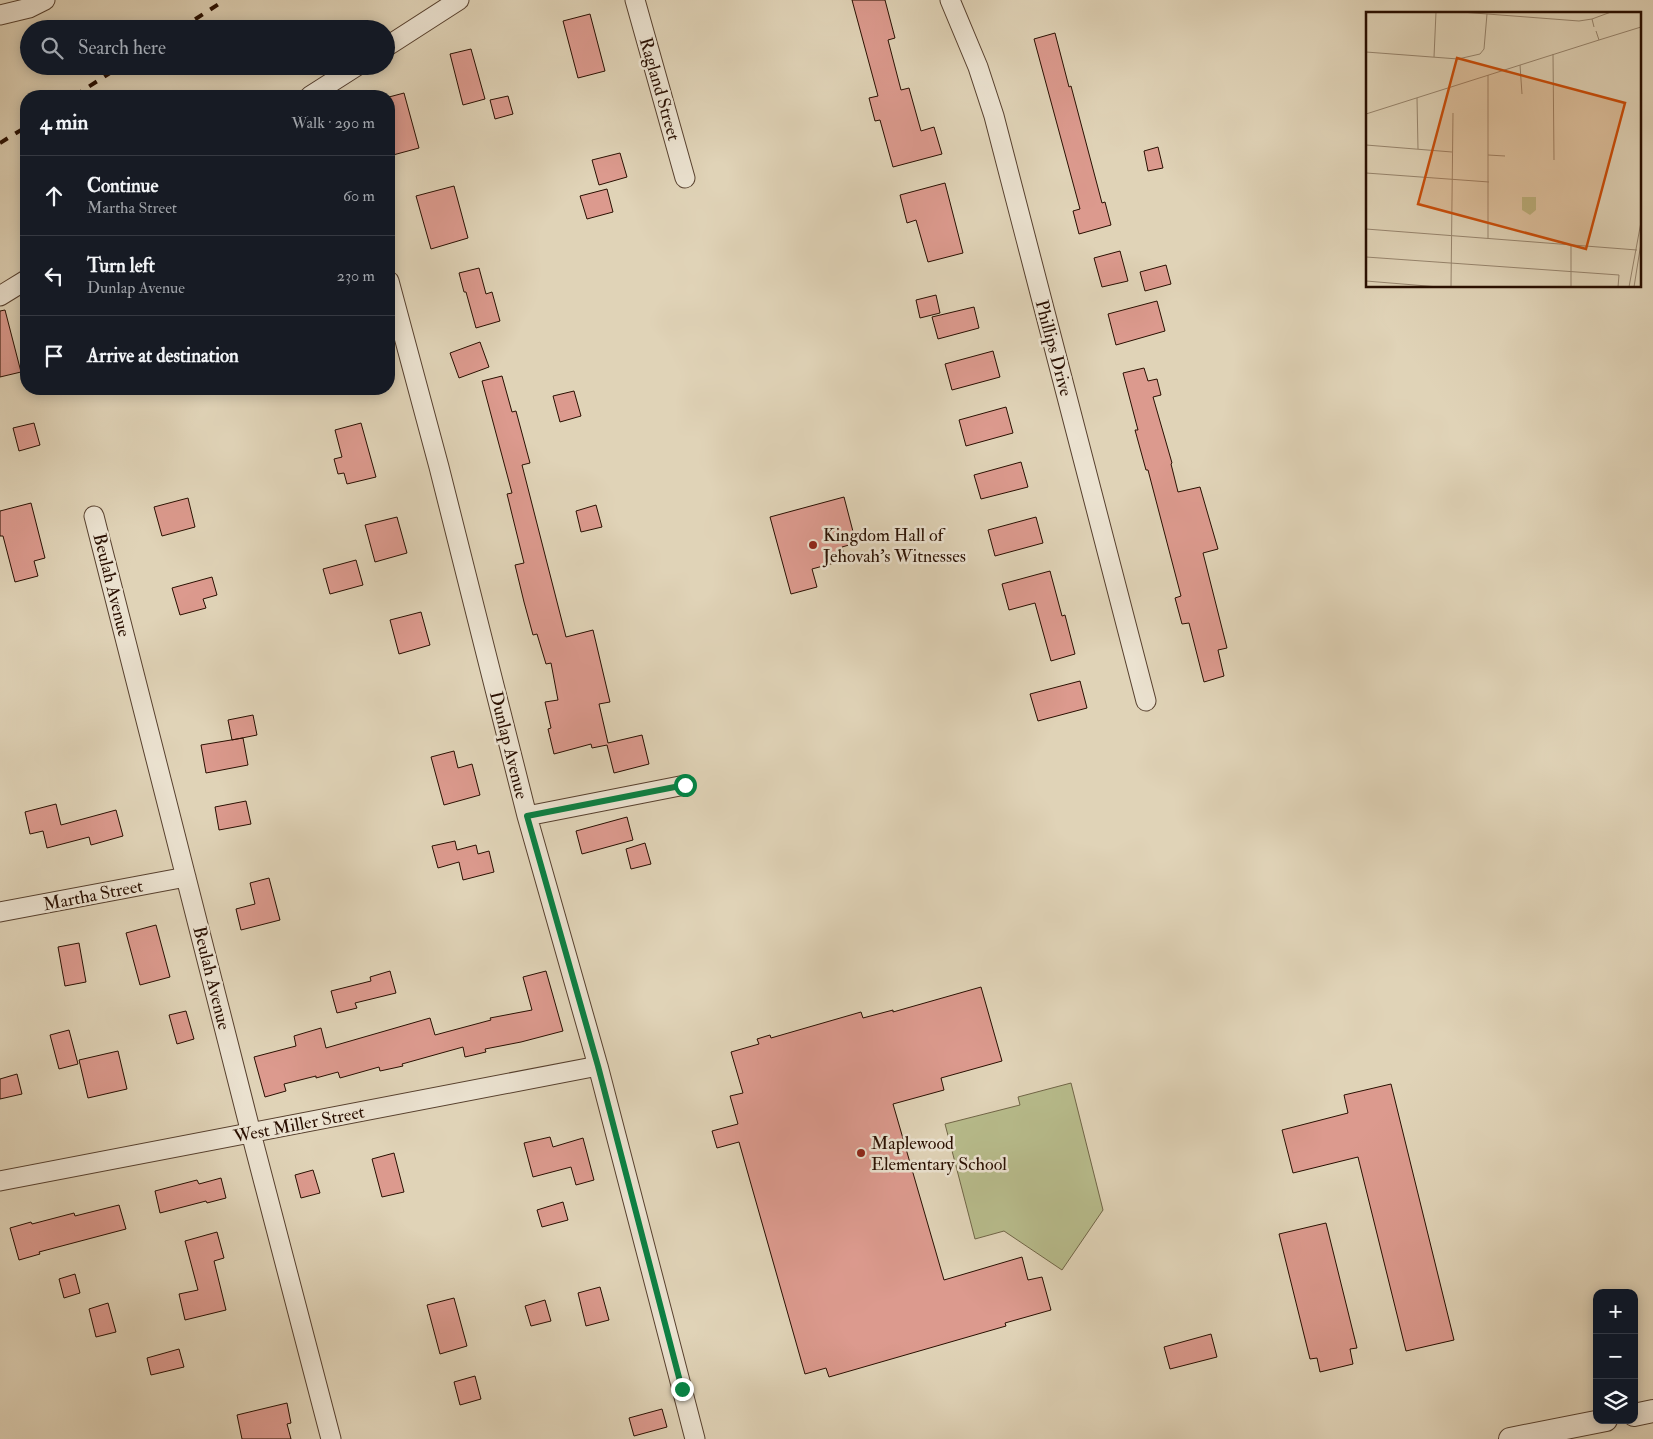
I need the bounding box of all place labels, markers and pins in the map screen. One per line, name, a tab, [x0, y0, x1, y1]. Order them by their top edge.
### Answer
place label: Kingdom Hall of Jehovah's Witnesses	[822, 524, 966, 568]
marker: Kingdom Hall of Jehovah's Witnesses	[807, 539, 819, 551]
place label: Maplewood Elementary School	[871, 1132, 1007, 1176]
marker: Maplewood Elementary School	[855, 1147, 867, 1159]

